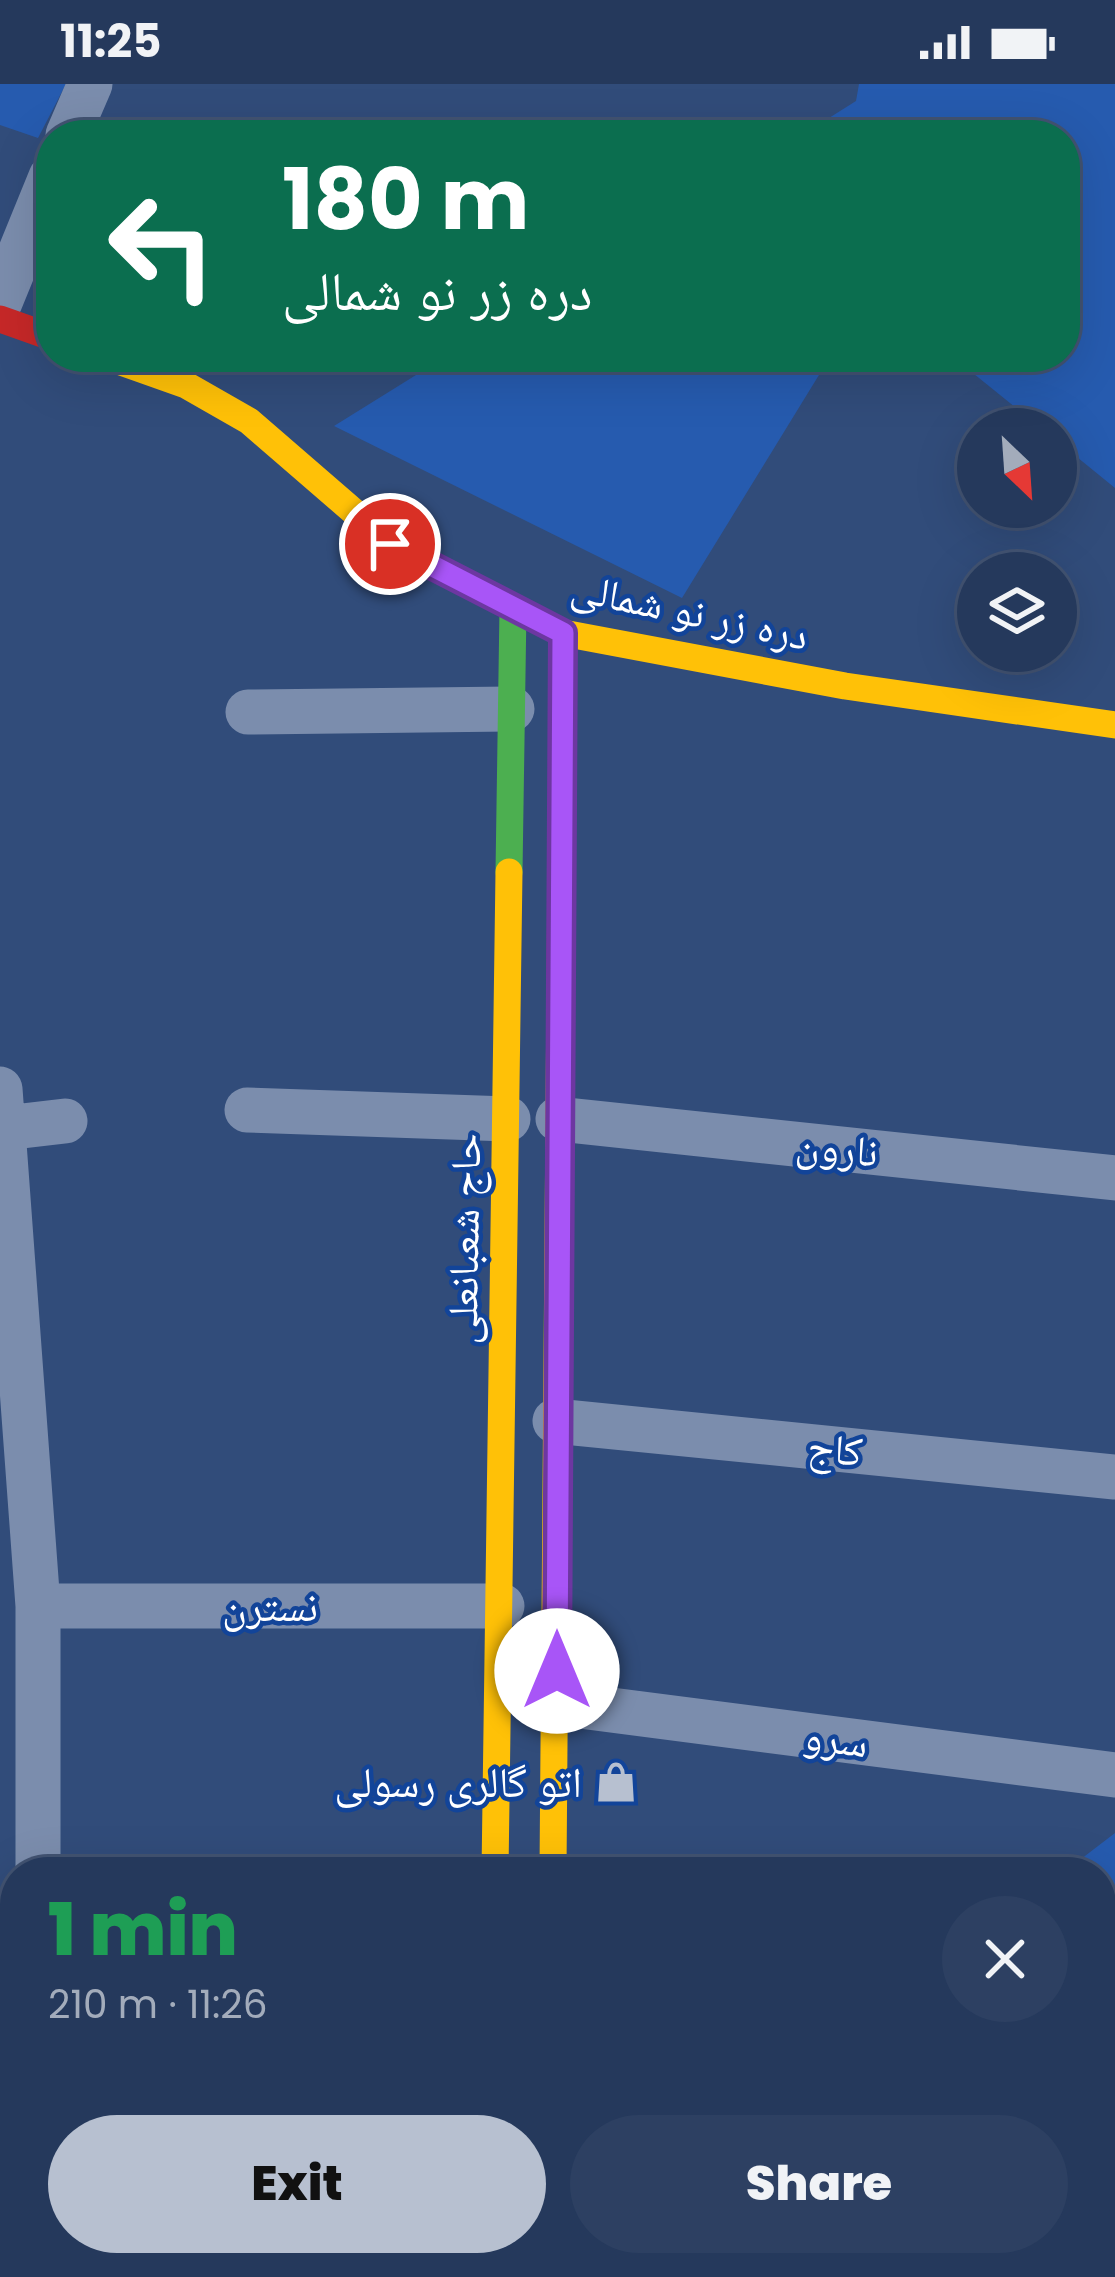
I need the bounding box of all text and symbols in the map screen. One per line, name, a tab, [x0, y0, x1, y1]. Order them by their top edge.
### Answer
text: 11:25	[60, 10, 162, 73]
text: 180 m	[282, 141, 530, 258]
icon: left	[84, 168, 240, 324]
text: دره زر نو شمالی	[282, 253, 592, 329]
north arrow	[957, 408, 1077, 528]
map controls	[957, 408, 1077, 672]
pin	[339, 493, 441, 595]
icon: arrive	[357, 511, 423, 577]
button: layers	[957, 552, 1077, 672]
street label: دره زر نو شمالی	[566, 557, 814, 665]
street label: نارون	[793, 1114, 881, 1182]
street label: حاج شعبانعلی	[433, 1133, 495, 1345]
street label: کاج	[805, 1417, 865, 1481]
street label: نسترن	[222, 1577, 318, 1636]
position arrow	[494, 1608, 620, 1734]
street label: سرو	[801, 1706, 871, 1772]
place label: اتو گالری رسولی	[334, 1753, 582, 1812]
shop icon: اتو گالری رسولی	[593, 1759, 639, 1805]
text: 1 min	[48, 1879, 238, 1980]
button: close	[942, 1896, 1068, 2022]
text: 210 m · 11:26	[48, 1977, 268, 2032]
button: Exit	[48, 2115, 546, 2253]
button: Share	[570, 2115, 1068, 2253]

